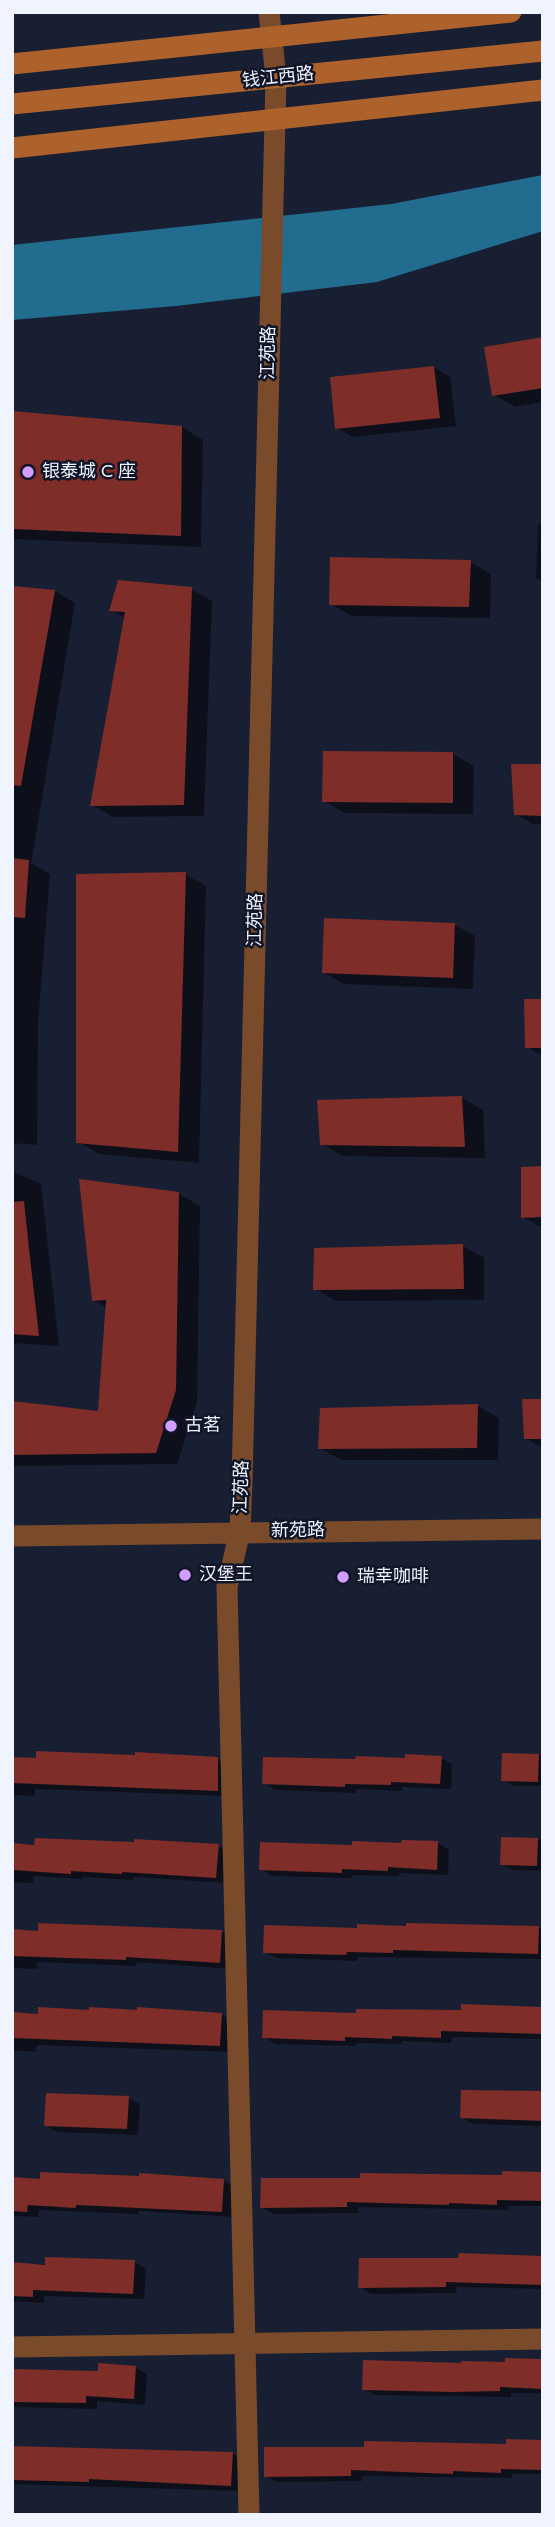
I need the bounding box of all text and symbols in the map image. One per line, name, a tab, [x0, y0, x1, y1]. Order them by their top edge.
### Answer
street label: 钱江西路	[241, 63, 315, 93]
street label: 江苑路	[258, 326, 280, 380]
place label: 银泰城 C 座	[42, 461, 136, 483]
marker: 银泰城 C 座	[20, 464, 36, 480]
street label: 江苑路	[245, 893, 267, 947]
place label: 古茗	[185, 1415, 221, 1437]
marker: 古茗	[163, 1418, 179, 1434]
street label: 江苑路	[230, 1460, 254, 1514]
street label: 新苑路	[271, 1520, 325, 1542]
place label: 汉堡王	[199, 1564, 253, 1586]
place label: 瑞幸咖啡	[357, 1566, 429, 1588]
marker: 汉堡王	[177, 1567, 193, 1583]
marker: 瑞幸咖啡	[335, 1569, 351, 1585]

